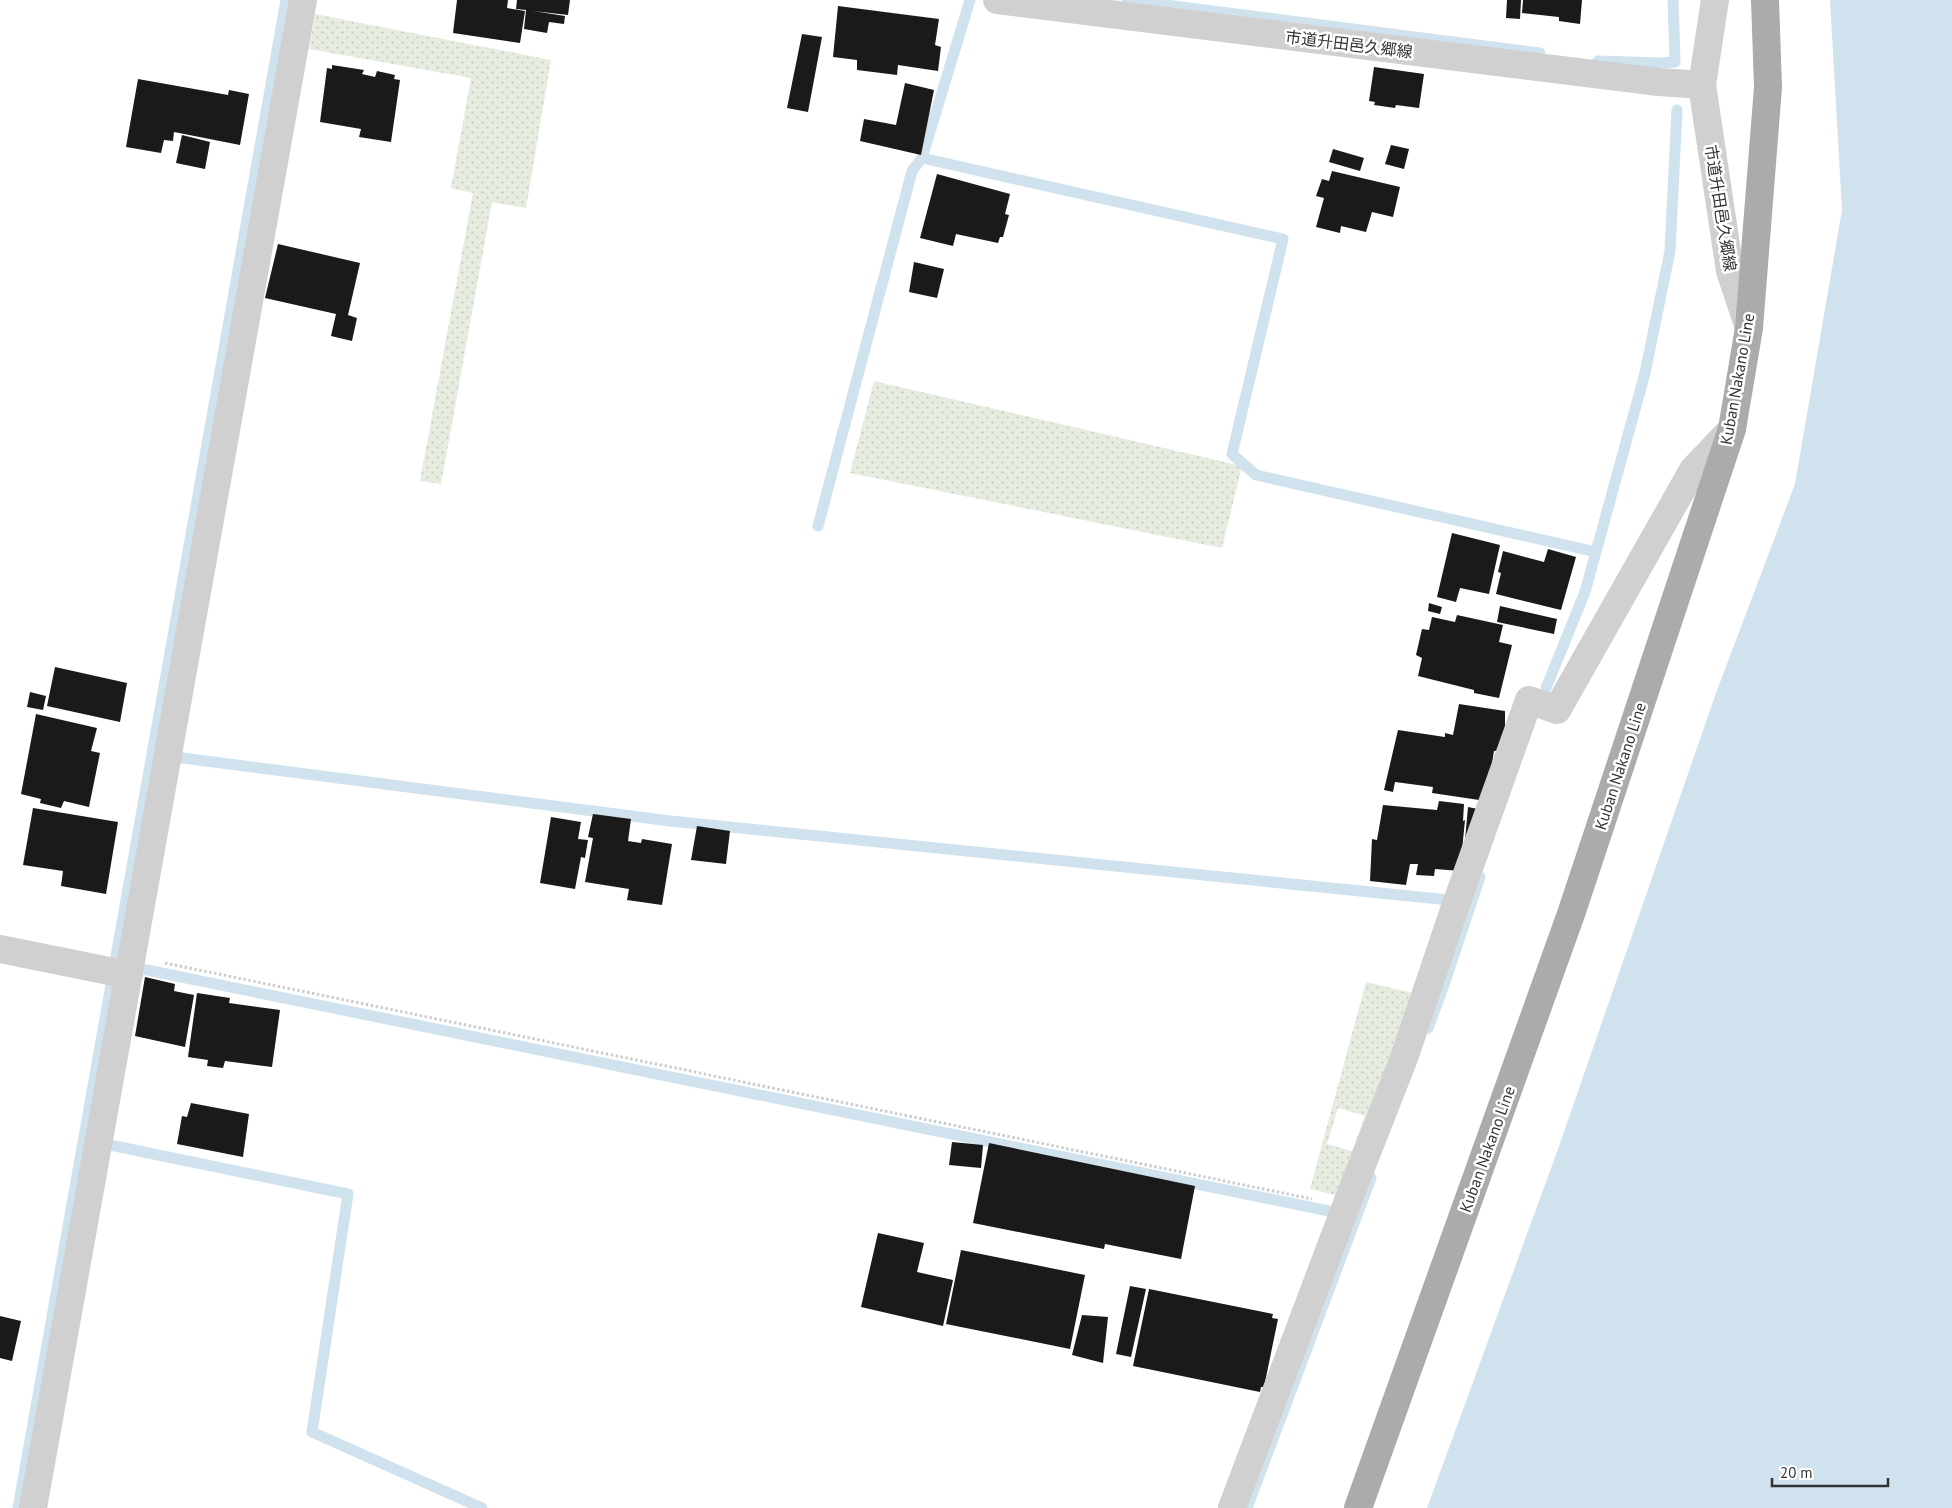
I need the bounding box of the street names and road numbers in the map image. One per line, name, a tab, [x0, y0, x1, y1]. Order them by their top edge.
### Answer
street label: 市道升田邑久郷線	[1284, 26, 1414, 62]
street label: 市道升田邑久郷線	[1701, 143, 1741, 273]
street label: Kuban Nakano Line	[1716, 312, 1758, 446]
street label: Kuban Nakano Line	[1590, 700, 1650, 832]
street label: Kuban Nakano Line	[1455, 1083, 1519, 1215]

